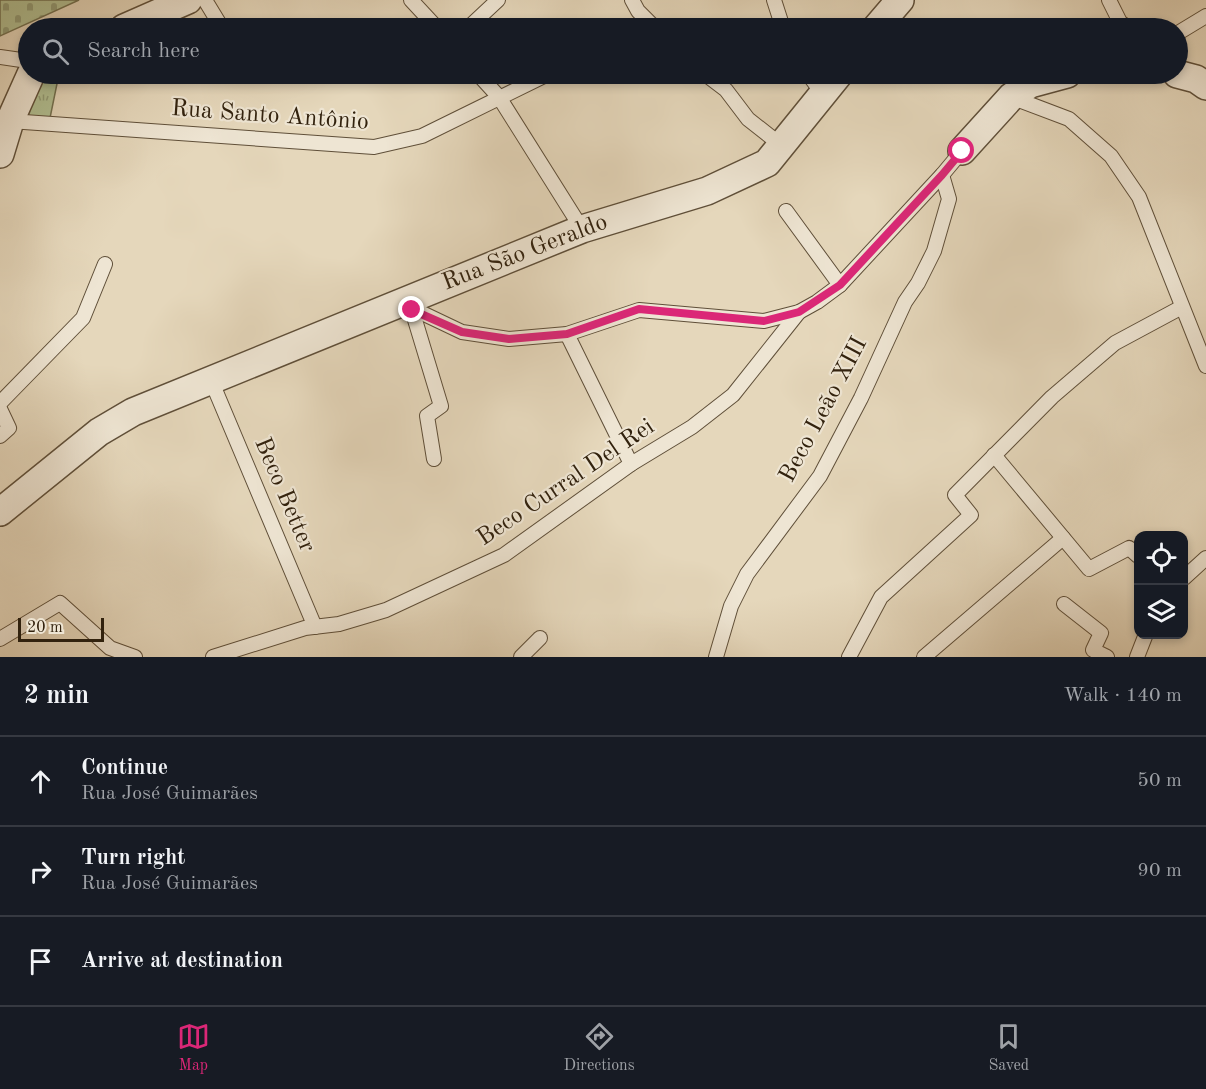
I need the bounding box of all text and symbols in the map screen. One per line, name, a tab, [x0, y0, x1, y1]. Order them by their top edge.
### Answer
search box	[18, 18, 1188, 84]
icon: search	[39, 35, 72, 68]
text: Search here	[87, 40, 200, 62]
street label: Rua Santo Antônio	[170, 97, 370, 135]
route start	[948, 137, 974, 163]
street label: Rua São Geraldo	[439, 210, 611, 296]
route end	[398, 296, 424, 322]
street label: Beco Leão XIII	[776, 333, 872, 487]
street label: Beco Curral Del Rei	[473, 415, 659, 551]
street label: Beco Better	[249, 434, 319, 556]
map controls	[1134, 531, 1188, 639]
button: locate	[1134, 531, 1188, 585]
button: layers	[1134, 585, 1188, 639]
scale bar	[18, 615, 104, 642]
text: 20 m	[27, 620, 63, 636]
text: 2 min	[24, 683, 89, 709]
text: Walk · 140 m	[1063, 686, 1182, 706]
text: Continue	[81, 757, 168, 779]
icon: ahead	[24, 765, 57, 798]
text: 50 m	[1137, 771, 1182, 791]
text: Rua José Guimarães	[81, 784, 258, 804]
text: Turn right	[81, 847, 185, 869]
icon: right	[24, 855, 57, 888]
text: 90 m	[1137, 861, 1182, 881]
text: Rua José Guimarães	[81, 874, 258, 894]
icon: arrive	[24, 945, 57, 978]
text: Arrive at destination	[81, 950, 283, 972]
tab: Map	[177, 1020, 210, 1076]
tab: Directions	[564, 1020, 635, 1076]
tab: Saved	[988, 1020, 1029, 1076]

